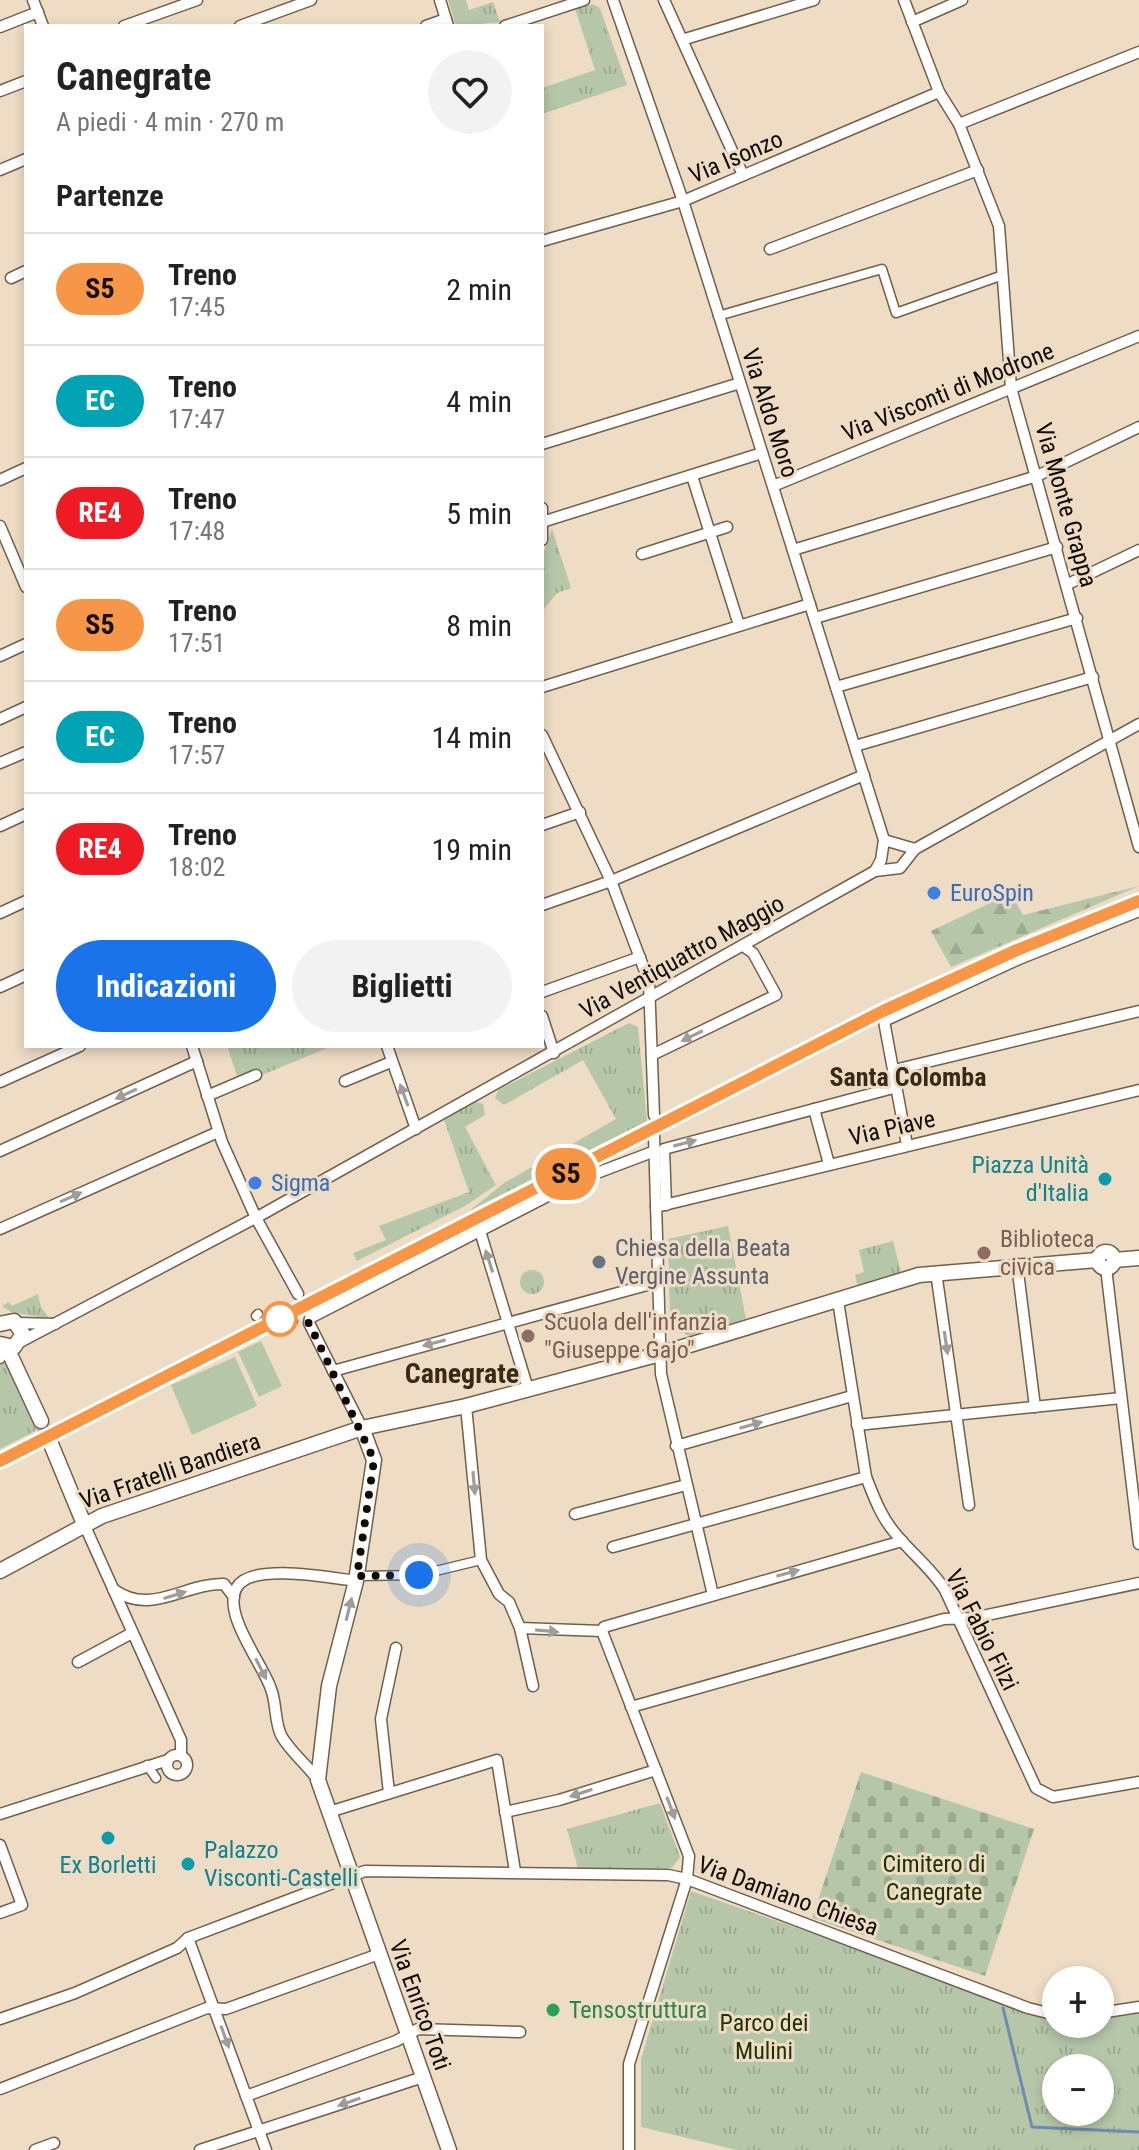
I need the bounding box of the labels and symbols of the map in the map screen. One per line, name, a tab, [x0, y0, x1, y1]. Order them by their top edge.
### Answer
street label: Via Isonzo	[685, 125, 787, 189]
street label: Via Visconti di Modrone	[838, 337, 1058, 447]
street label: Via Aldo Moro	[736, 345, 804, 481]
street label: Via Monte Grappa	[1029, 420, 1103, 590]
place label: EuroSpin	[950, 879, 1034, 907]
marker: EuroSpin	[925, 884, 943, 902]
street label: Via Ventiquattro Maggio	[575, 889, 789, 1025]
one-way arrow	[680, 1029, 703, 1043]
district label: Santa Colomba	[830, 1062, 986, 1092]
one-way arrow	[397, 1083, 409, 1107]
one-way arrow	[114, 1087, 138, 1101]
street label: Via Piave	[846, 1105, 938, 1151]
one-way arrow	[673, 1137, 698, 1149]
line badge: S5	[530, 1148, 602, 1200]
place label: Piazza Unità d'Italia	[971, 1151, 1089, 1207]
place label: Sigma	[271, 1169, 330, 1197]
marker: Piazza Unità d'Italia	[1096, 1170, 1114, 1188]
marker: Sigma	[246, 1174, 264, 1192]
one-way arrow	[59, 1190, 83, 1204]
place label: Biblioteca civica	[1000, 1225, 1094, 1281]
place label: Chiesa della Beata Vergine Assunta	[615, 1234, 791, 1290]
marker: Biblioteca civica	[975, 1244, 993, 1262]
one-way arrow	[483, 1249, 495, 1273]
marker: Chiesa della Beata Vergine Assunta	[590, 1253, 608, 1271]
unlabelled marker	[263, 1302, 297, 1336]
place label: Scuola dell'infanzia "Giuseppe Gajo"	[544, 1308, 727, 1364]
marker: Scuola dell'infanzia "Giuseppe Gajo"	[519, 1327, 537, 1345]
one-way arrow	[940, 1331, 953, 1356]
one-way arrow	[422, 1337, 446, 1350]
district label: Canegrate	[405, 1357, 519, 1390]
one-way arrow	[740, 1418, 764, 1431]
street label: Via Fratelli Bandiera	[76, 1427, 264, 1515]
one-way arrow	[467, 1471, 480, 1496]
your location	[399, 1555, 439, 1595]
street label: Via Fabio Filzi	[940, 1565, 1024, 1695]
one-way arrow	[776, 1566, 800, 1579]
one-way arrow	[164, 1588, 188, 1601]
one-way arrow	[343, 1597, 355, 1622]
one-way arrow	[535, 1624, 560, 1637]
one-way arrow	[255, 1658, 268, 1681]
one-way arrow	[569, 1787, 593, 1800]
one-way arrow	[665, 1797, 678, 1821]
marker: Ex Borletti	[99, 1829, 117, 1847]
place label: Palazzo Visconti-Castelli	[204, 1836, 358, 1892]
street label: Via Damiano Chiesa	[694, 1850, 882, 1942]
park label: Cimitero di Canegrate	[882, 1850, 986, 1906]
place label: Ex Borletti	[60, 1851, 156, 1879]
marker: Palazzo Visconti-Castelli	[179, 1855, 197, 1873]
street label: Via Enrico Toti	[384, 1936, 456, 2074]
place label: Tensostruttura	[569, 1996, 707, 2024]
marker: Tensostruttura	[544, 2001, 562, 2019]
park label: Parco dei Mulini	[719, 2009, 809, 2065]
one-way arrow	[219, 2025, 232, 2049]
one-way arrow	[337, 2096, 361, 2108]

